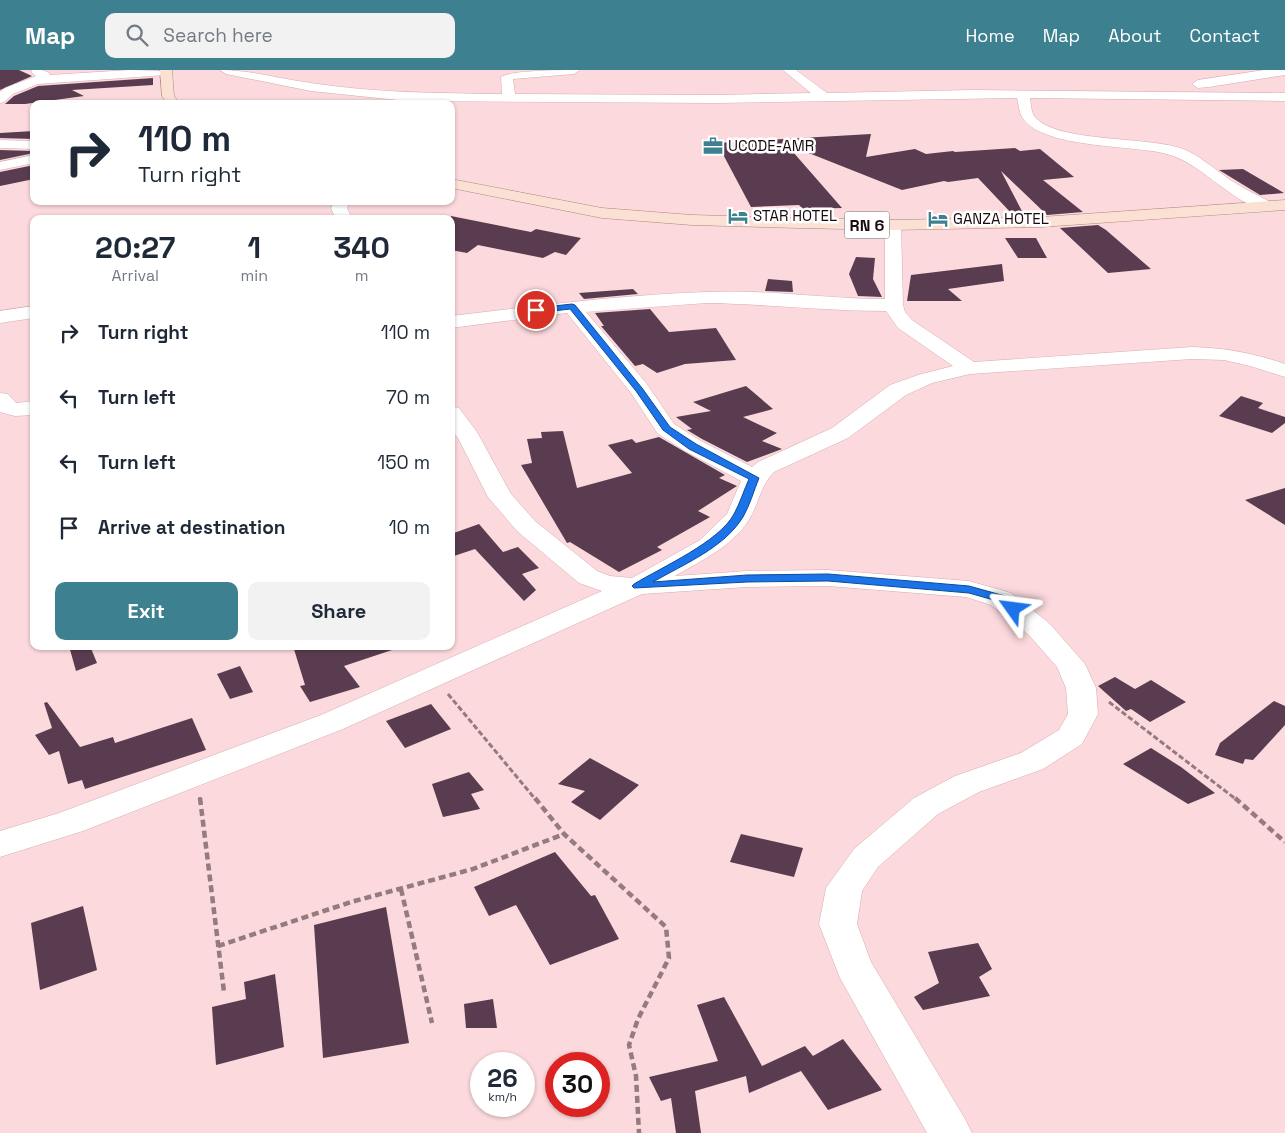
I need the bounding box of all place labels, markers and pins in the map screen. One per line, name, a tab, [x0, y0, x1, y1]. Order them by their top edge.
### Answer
office icon: UCODE-AMR	[702, 135, 724, 157]
place label: UCODE-AMR	[728, 136, 814, 155]
hotel icon: STAR HOTEL	[727, 205, 749, 227]
place label: STAR HOTEL	[753, 206, 837, 225]
hotel icon: GANZA HOTEL	[927, 208, 949, 230]
place label: GANZA HOTEL	[953, 209, 1049, 228]
pin	[515, 289, 557, 331]

